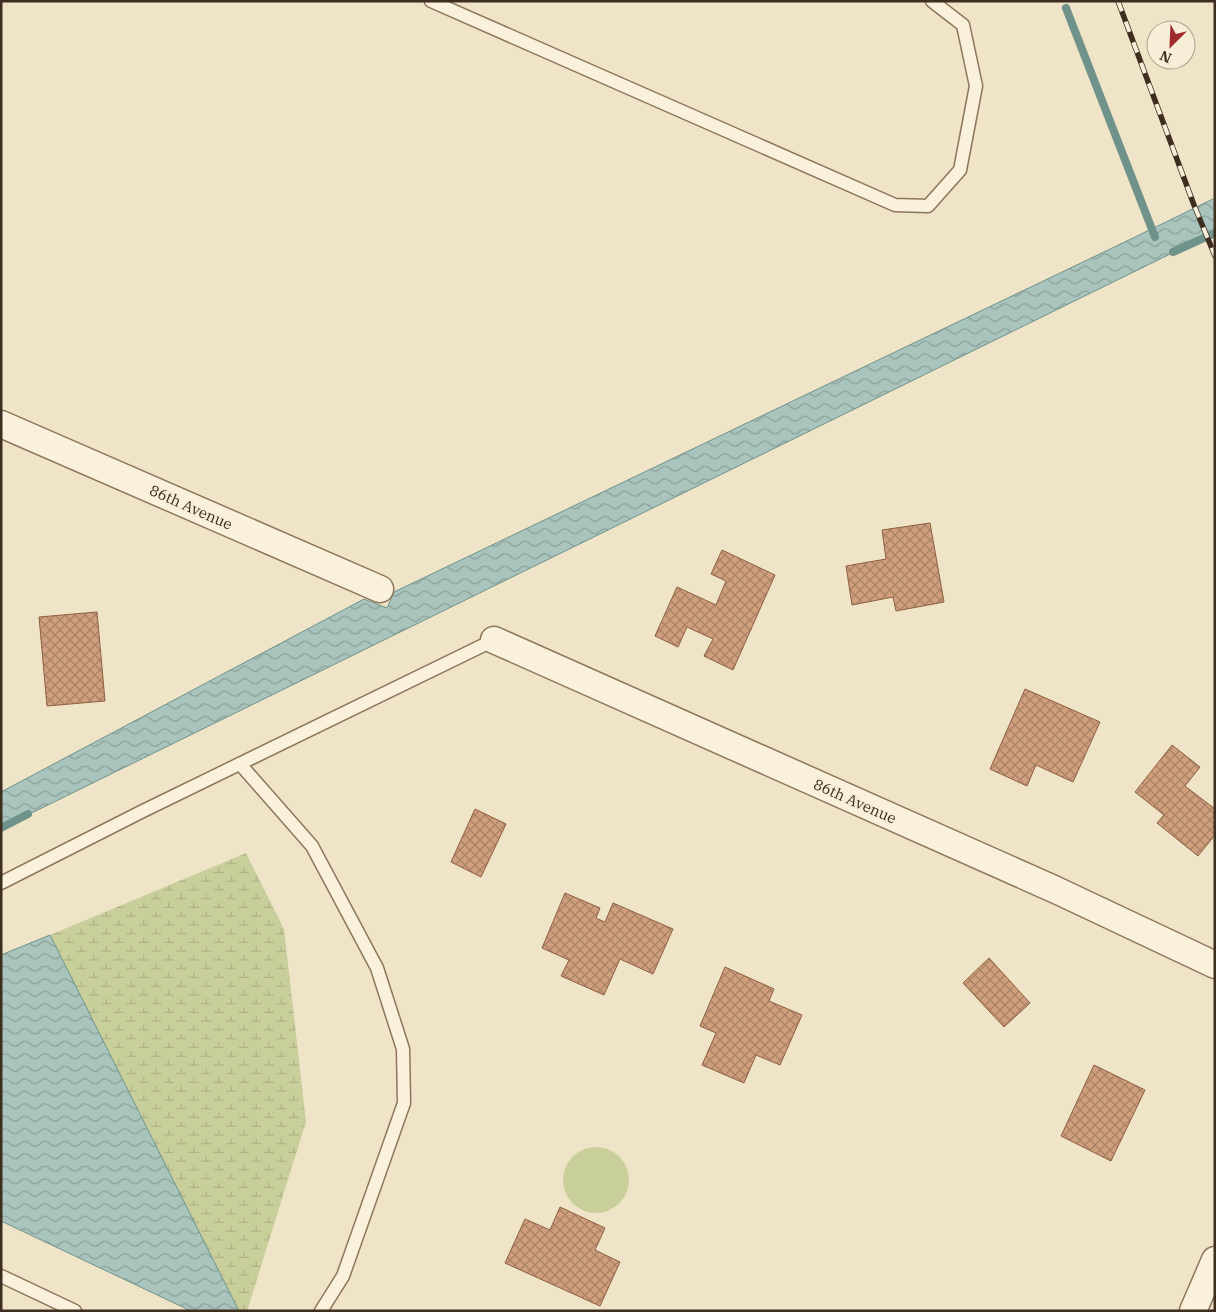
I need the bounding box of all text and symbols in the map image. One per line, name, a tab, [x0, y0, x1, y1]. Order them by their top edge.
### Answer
north arrow	[1146, 20, 1196, 70]
text: N	[1157, 46, 1174, 67]
street label: 86th Avenue	[147, 480, 235, 534]
street label: 86th Avenue	[811, 774, 899, 828]

